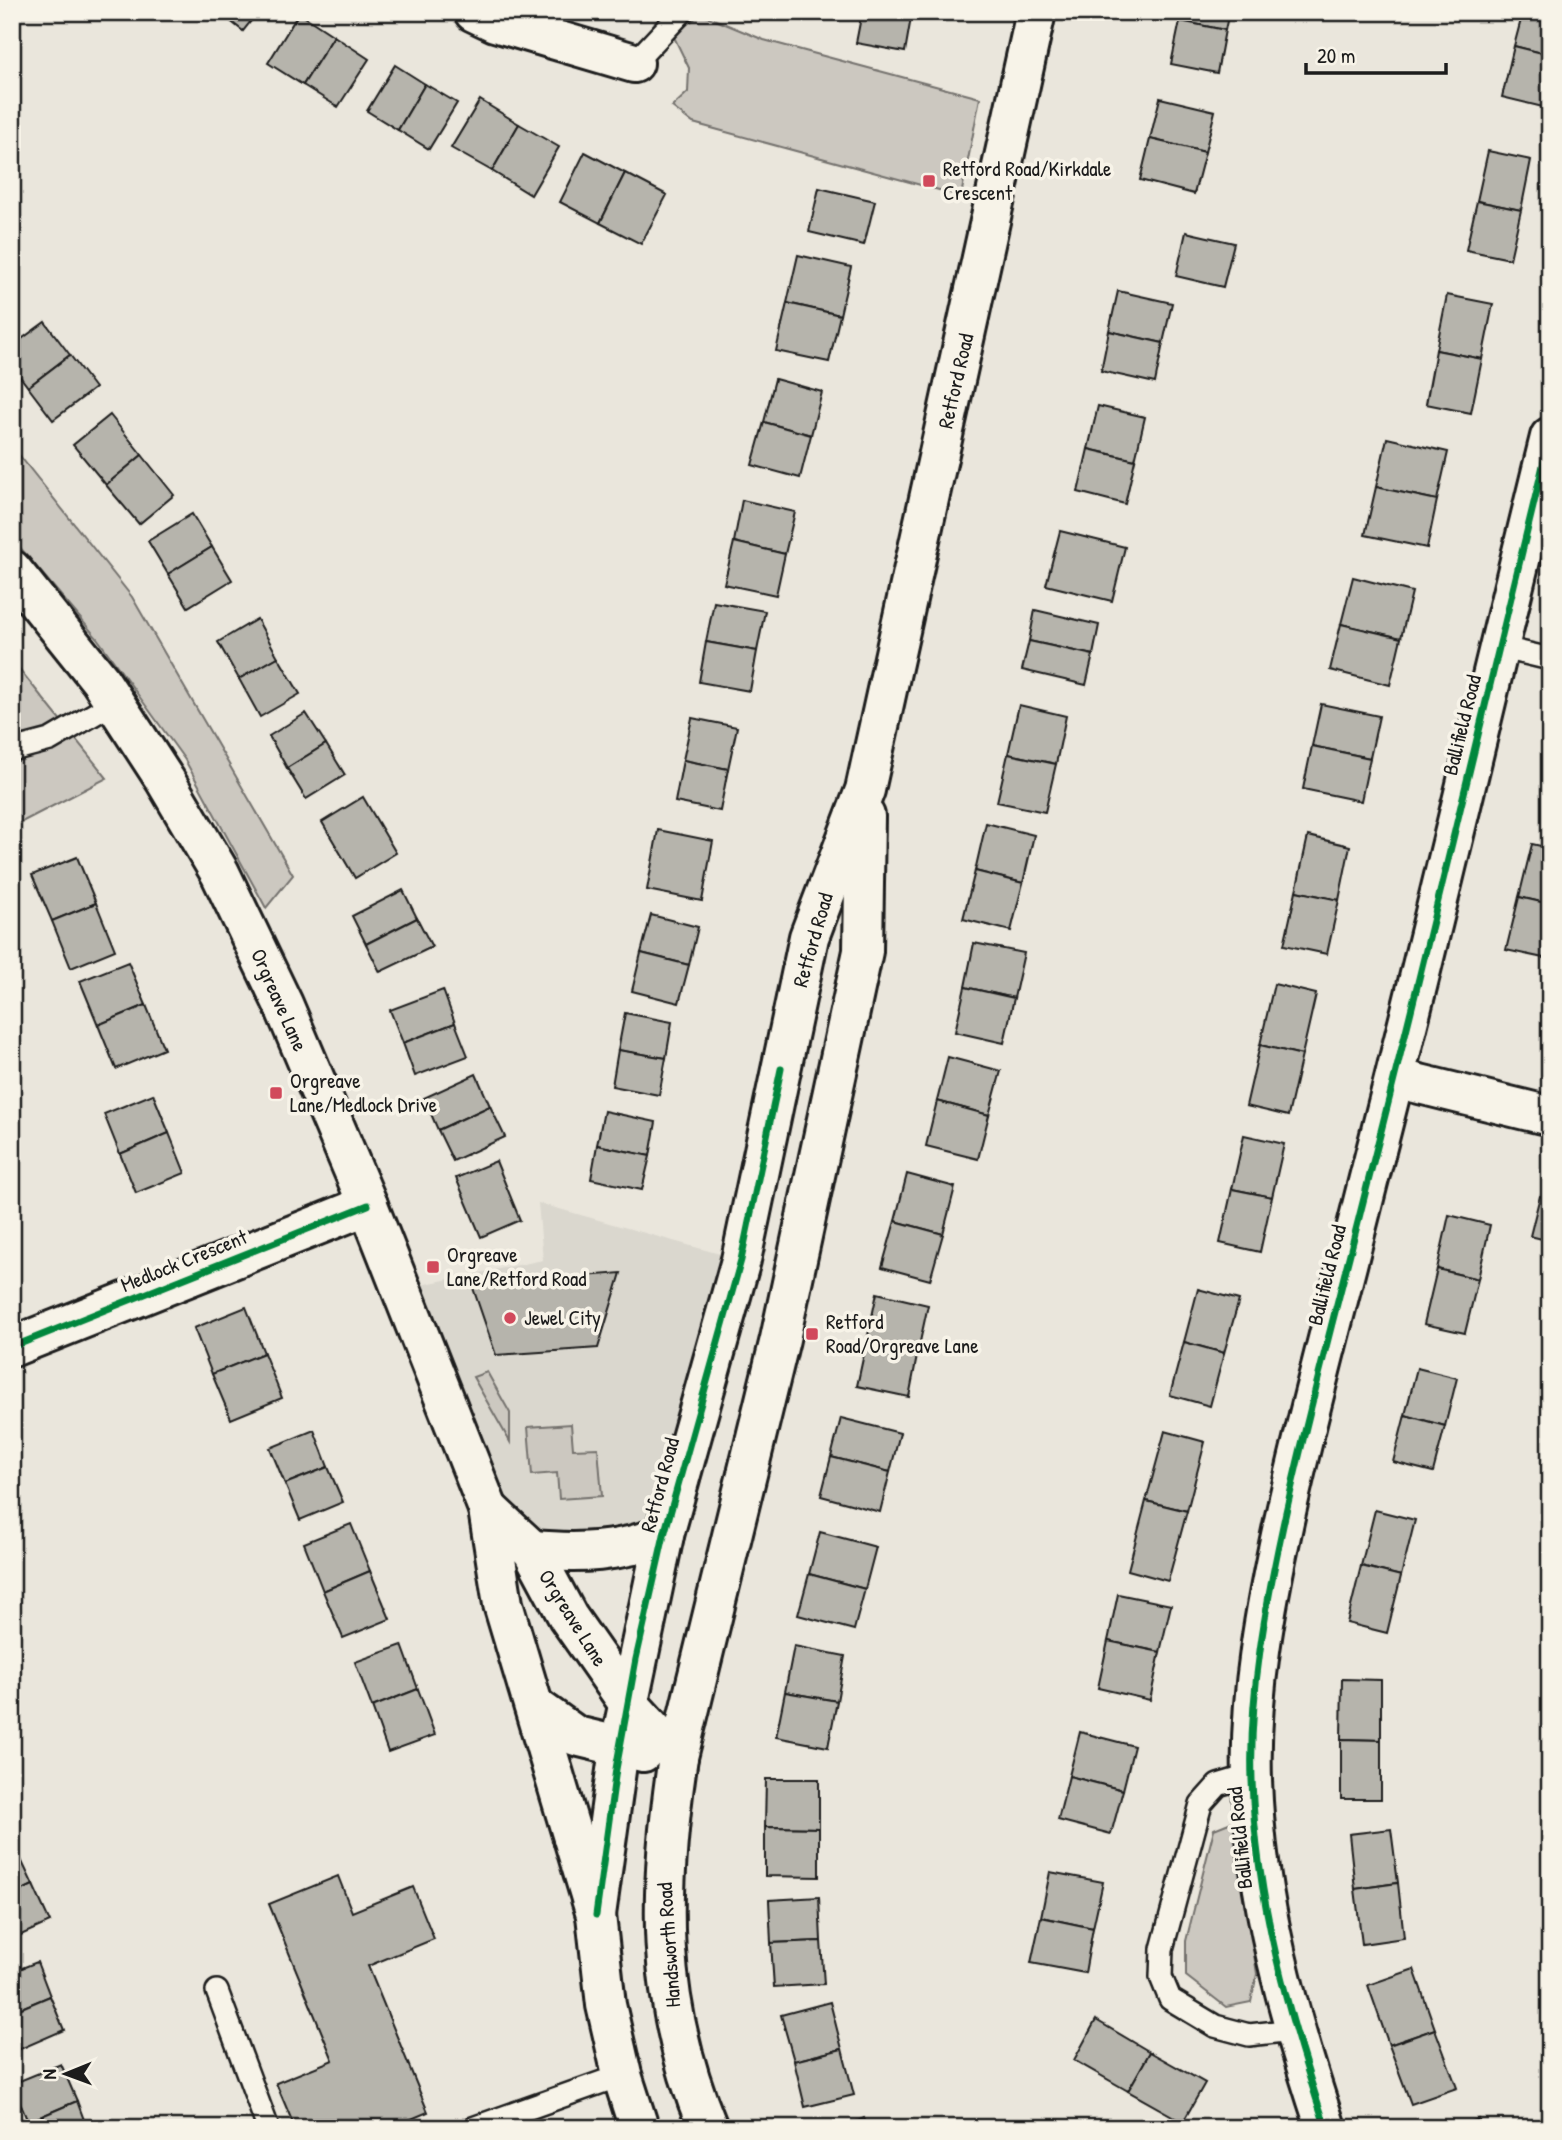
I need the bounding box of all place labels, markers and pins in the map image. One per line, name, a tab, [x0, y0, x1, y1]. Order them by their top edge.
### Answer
place label: Retford Road/Kirkdale Crescent	[943, 154, 1111, 207]
marker: Retford Road/Kirkdale Crescent	[921, 173, 937, 189]
place label: Orgreave Lane/Medlock Drive	[290, 1066, 437, 1119]
marker: Orgreave Lane/Medlock Drive	[268, 1085, 284, 1101]
place label: Orgreave Lane/Retford Road	[447, 1240, 586, 1293]
marker: Orgreave Lane/Retford Road	[425, 1259, 441, 1275]
place label: Jewel City	[524, 1303, 601, 1332]
place label: Retford Road/Orgreave Lane	[826, 1307, 979, 1360]
marker: Jewel City	[502, 1310, 518, 1326]
marker: Retford Road/Orgreave Lane	[804, 1326, 820, 1342]

